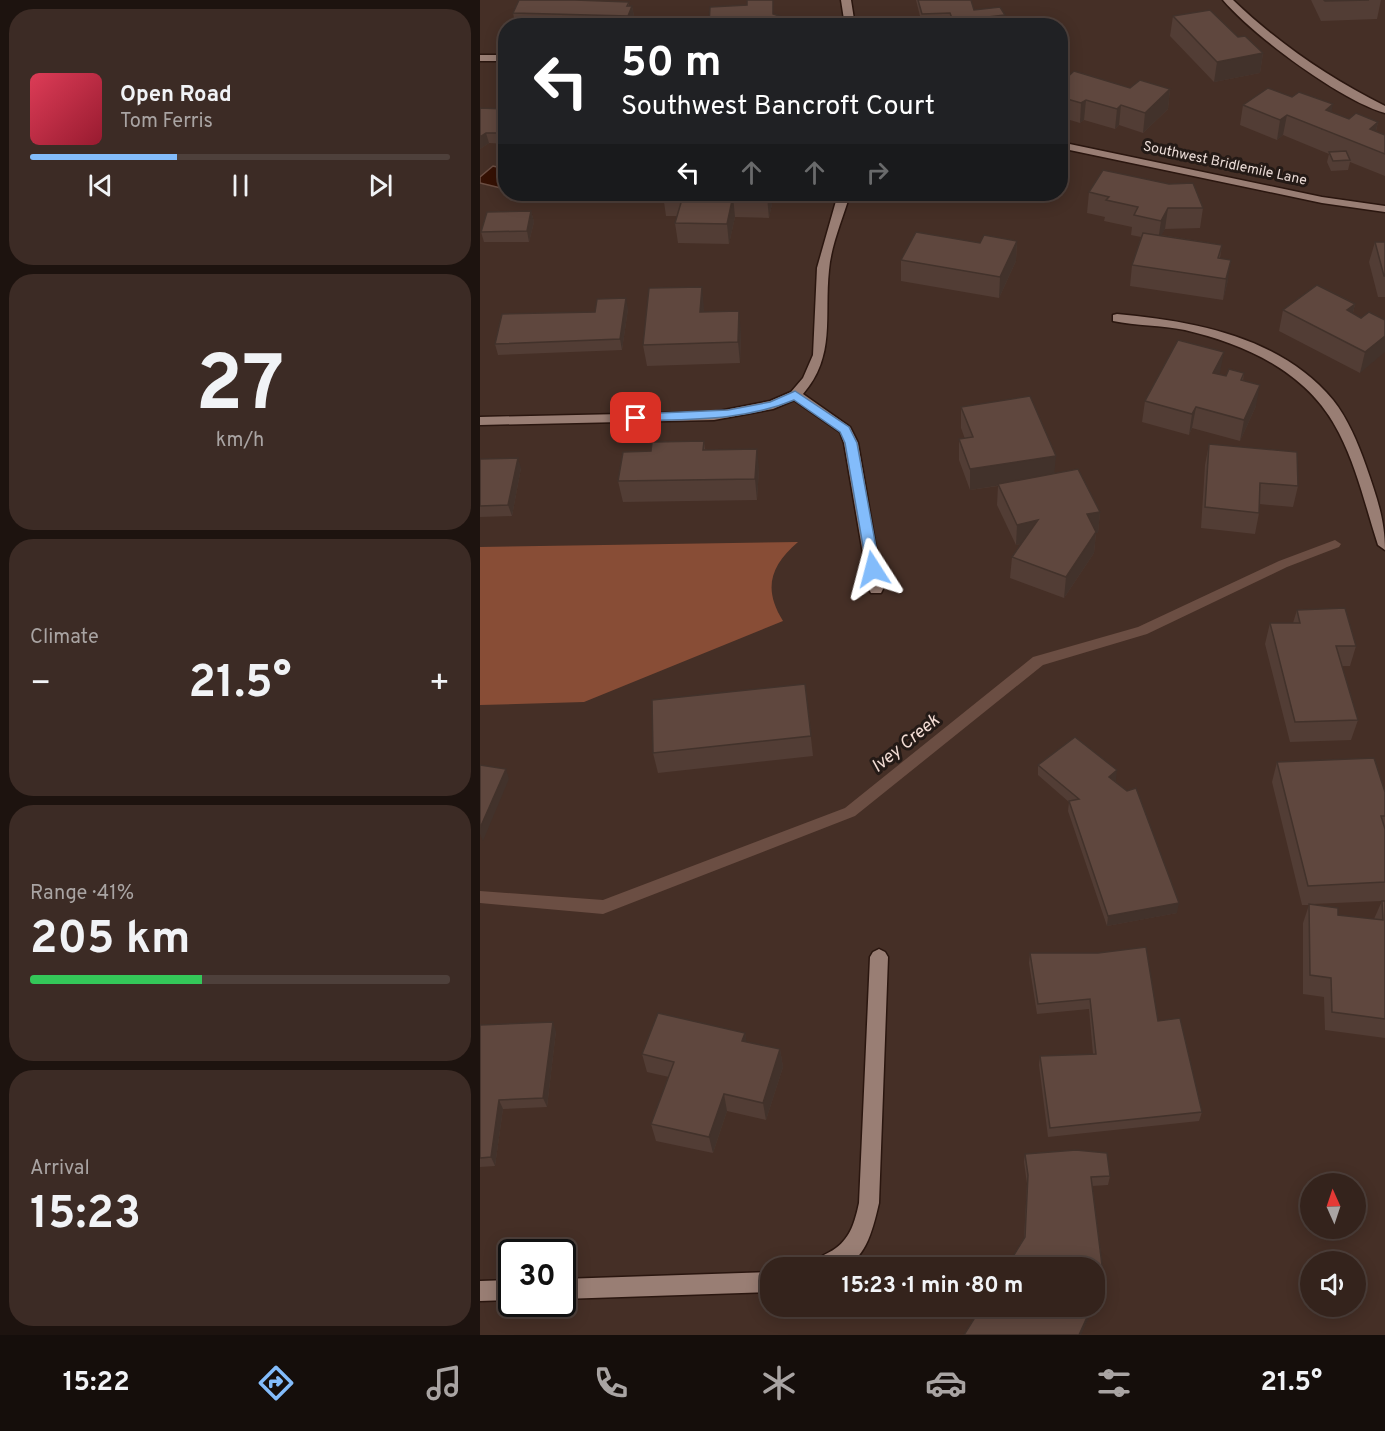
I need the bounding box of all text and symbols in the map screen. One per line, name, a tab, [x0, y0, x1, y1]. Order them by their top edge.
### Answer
text: 50 m	[621, 38, 722, 91]
icon: left	[522, 42, 600, 120]
text: Open Road	[120, 82, 232, 109]
text: Southwest Bancroft Court	[621, 90, 935, 124]
text: Tom Ferris	[120, 109, 213, 135]
street label: Southwest Bridlemile Lane	[1142, 138, 1308, 190]
icon: left	[672, 156, 705, 189]
icon: ahead	[735, 156, 768, 189]
icon: ahead	[798, 156, 831, 189]
icon: right	[861, 156, 894, 189]
icon: previous	[84, 169, 117, 202]
icon: pause	[224, 169, 257, 202]
icon: next	[364, 169, 397, 202]
text: 27	[196, 339, 284, 438]
pin	[610, 392, 661, 443]
icon: arrive	[619, 401, 652, 434]
text: km/h	[216, 428, 264, 454]
position arrow	[841, 537, 905, 601]
text: Climate	[30, 625, 99, 651]
text: 21.5°	[189, 656, 291, 713]
text: −	[30, 664, 51, 706]
text: +	[429, 664, 450, 706]
water label: Ivey Creek	[867, 709, 946, 778]
text: Range · 41%	[30, 881, 134, 907]
text: 205 km	[30, 912, 191, 969]
text: Arrival	[30, 1156, 90, 1182]
north arrow	[1300, 1173, 1366, 1239]
map controls	[1300, 1173, 1366, 1317]
text: 15:23	[30, 1187, 141, 1244]
speed limit sign: 30	[498, 1239, 576, 1317]
button: sound	[1300, 1251, 1366, 1317]
text: 15:23 · 1 min · 80 m	[842, 1273, 1023, 1300]
icon: directions	[255, 1362, 297, 1404]
icon: music	[423, 1362, 465, 1404]
icon: phone	[590, 1362, 632, 1404]
icon: climate	[758, 1362, 800, 1404]
icon: car	[925, 1362, 967, 1404]
icon: filters	[1093, 1362, 1135, 1404]
text: 15:22	[63, 1366, 130, 1400]
text: 21.5°	[1260, 1366, 1322, 1400]

